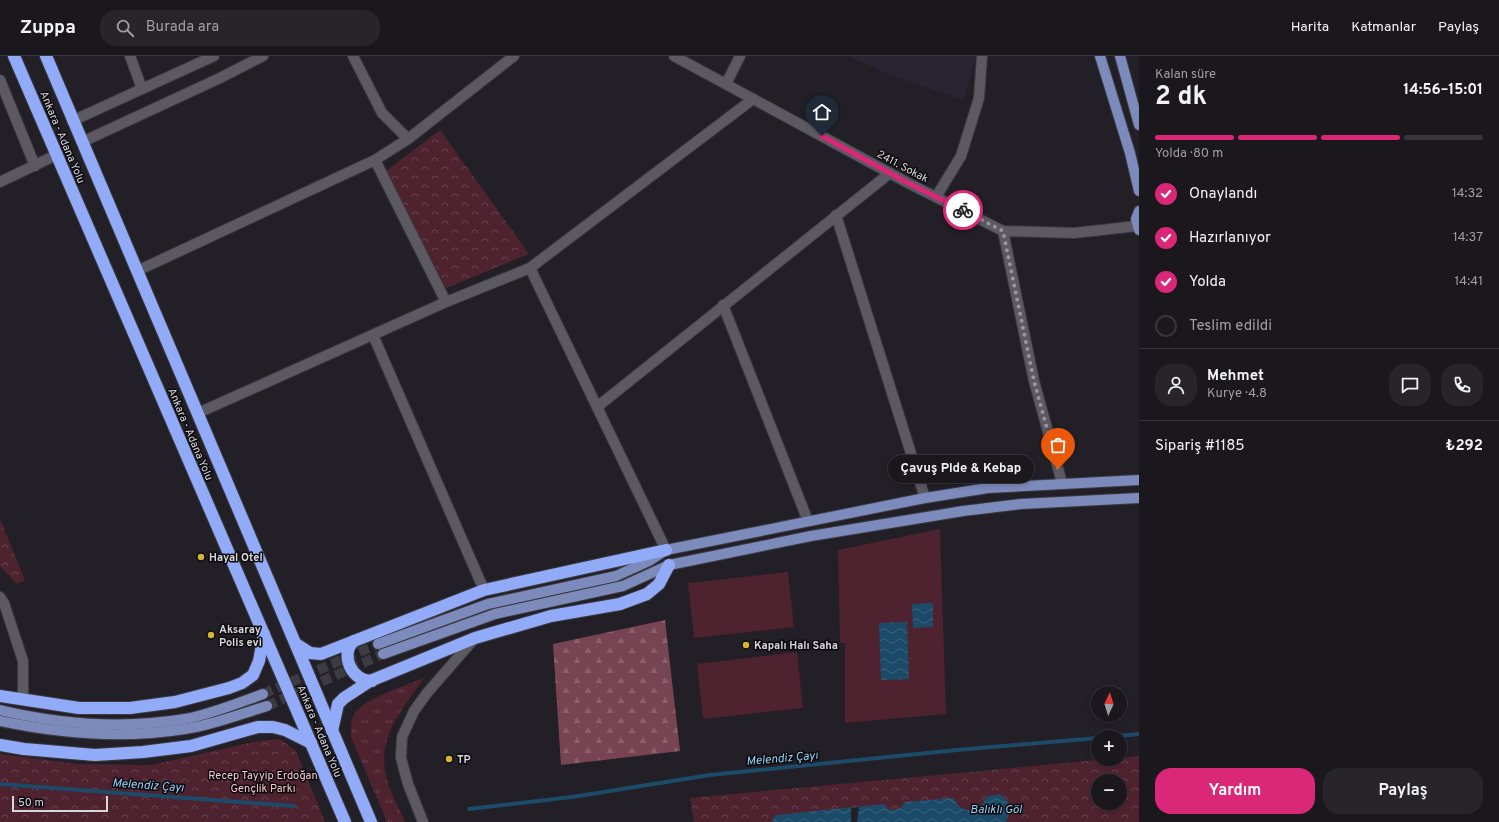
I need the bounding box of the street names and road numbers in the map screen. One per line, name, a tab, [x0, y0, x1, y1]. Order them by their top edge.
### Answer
street label: Ankara - Adana Yolu	[36, 89, 88, 186]
street label: 2411. Sokak	[874, 147, 931, 186]
street label: Ankara - Adana Yolu	[164, 386, 216, 483]
street label: Ankara - Adana Yolu	[293, 683, 345, 780]

